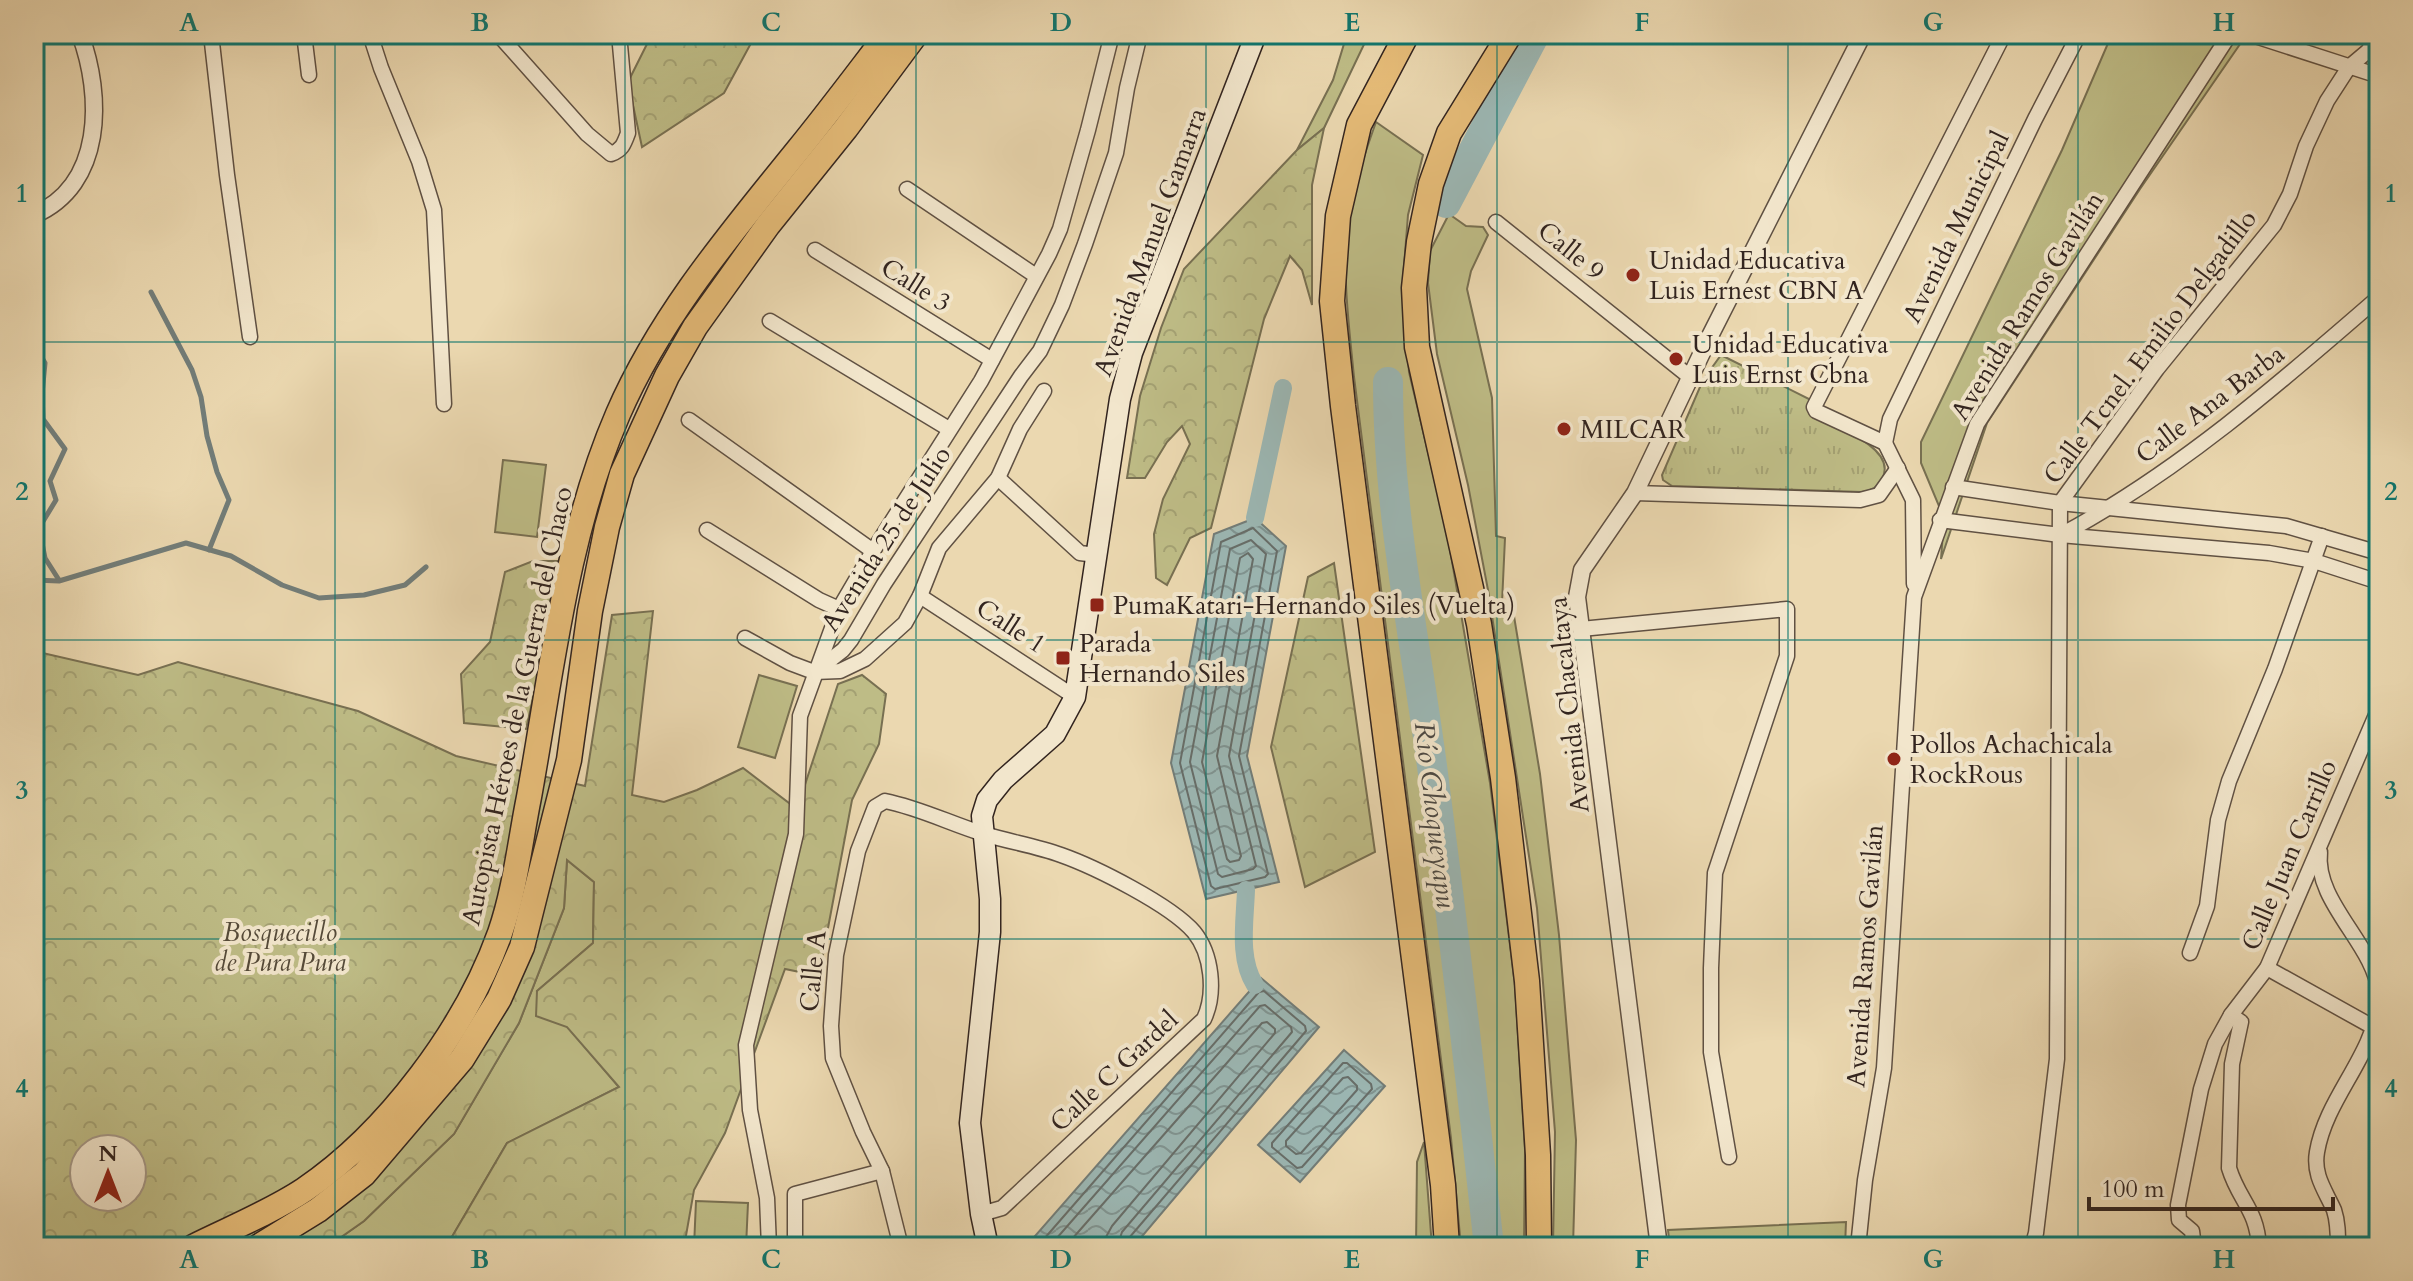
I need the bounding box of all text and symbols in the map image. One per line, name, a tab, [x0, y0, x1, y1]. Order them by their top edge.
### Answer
text: A	[179, 5, 199, 40]
text: B	[471, 5, 489, 40]
text: C	[761, 5, 781, 40]
text: D	[1050, 5, 1072, 40]
text: E	[1344, 5, 1360, 40]
text: F	[1634, 5, 1650, 40]
text: G	[1922, 5, 1944, 40]
text: H	[2213, 5, 2236, 40]
street label: Avenida Manuel Gamarra	[1085, 103, 1215, 381]
street label: Avenida Municipal	[1894, 125, 2018, 329]
text: 1	[15, 176, 29, 211]
text: 1	[2384, 176, 2398, 211]
street label: Avenida Ramos Gavilán	[1942, 185, 2112, 427]
street label: Calle Tcnel. Emilio Delgadillo	[2035, 203, 2265, 491]
street label: Calle 9	[1530, 213, 1612, 289]
place label: Unidad Educativa Luis Ernest CBN A	[1649, 243, 1864, 308]
street label: Calle 3	[874, 250, 958, 320]
marker: Unidad Educativa Luis Ernest CBN A	[1624, 266, 1642, 284]
place label: Unidad Educativa Luis Ernst Cbna	[1692, 327, 1888, 392]
street label: Calle Ana Barba	[2128, 336, 2292, 472]
marker: Unidad Educativa Luis Ernst Cbna	[1667, 350, 1685, 368]
place label: MILCAR	[1580, 412, 1686, 447]
marker: MILCAR	[1555, 420, 1573, 438]
street label: Avenida 25 de Julio	[813, 439, 959, 639]
text: 2	[15, 474, 29, 509]
text: 2	[2384, 474, 2398, 509]
street label: Autopista Héroes de la Guerra del Chaco	[453, 483, 581, 929]
place label: PumaKatari-Hernando Siles (Vuelta)	[1113, 588, 1515, 623]
street label: Calle 1	[969, 591, 1053, 661]
street label: Avenida Chacaltaya	[1540, 595, 1598, 815]
marker: PumaKatari-Hernando Siles (Vuelta)	[1088, 596, 1106, 614]
place label: Parada Hernando Siles	[1079, 626, 1245, 691]
marker: Parada Hernando Siles	[1054, 649, 1072, 667]
water label: Río Choqueyapu	[1405, 720, 1465, 910]
place label: Pollos Achachicala RockRous	[1910, 727, 2113, 792]
marker: Pollos Achachicala RockRous	[1885, 750, 1903, 768]
street label: Calle Juan Carrillo	[2233, 754, 2345, 956]
text: 3	[15, 773, 29, 808]
text: 3	[2384, 773, 2398, 808]
street label: Avenida Ramos Gavilán	[1838, 823, 1892, 1089]
park label: Bosquecillo de Pura Pura	[214, 915, 346, 980]
street label: Calle A	[791, 928, 835, 1013]
street label: Calle C Gardel	[1042, 1002, 1186, 1140]
text: 4	[15, 1071, 29, 1106]
text: 4	[2384, 1071, 2398, 1106]
north arrow	[68, 1133, 148, 1213]
text: N	[98, 1139, 118, 1169]
scale bar	[2089, 1161, 2333, 1211]
text: 100 m	[2101, 1173, 2165, 1206]
text: A	[179, 1242, 199, 1277]
text: B	[471, 1242, 489, 1277]
text: C	[761, 1242, 781, 1277]
text: D	[1050, 1242, 1072, 1277]
text: E	[1344, 1242, 1360, 1277]
text: F	[1634, 1242, 1650, 1277]
text: G	[1922, 1242, 1944, 1277]
text: H	[2213, 1242, 2236, 1277]

